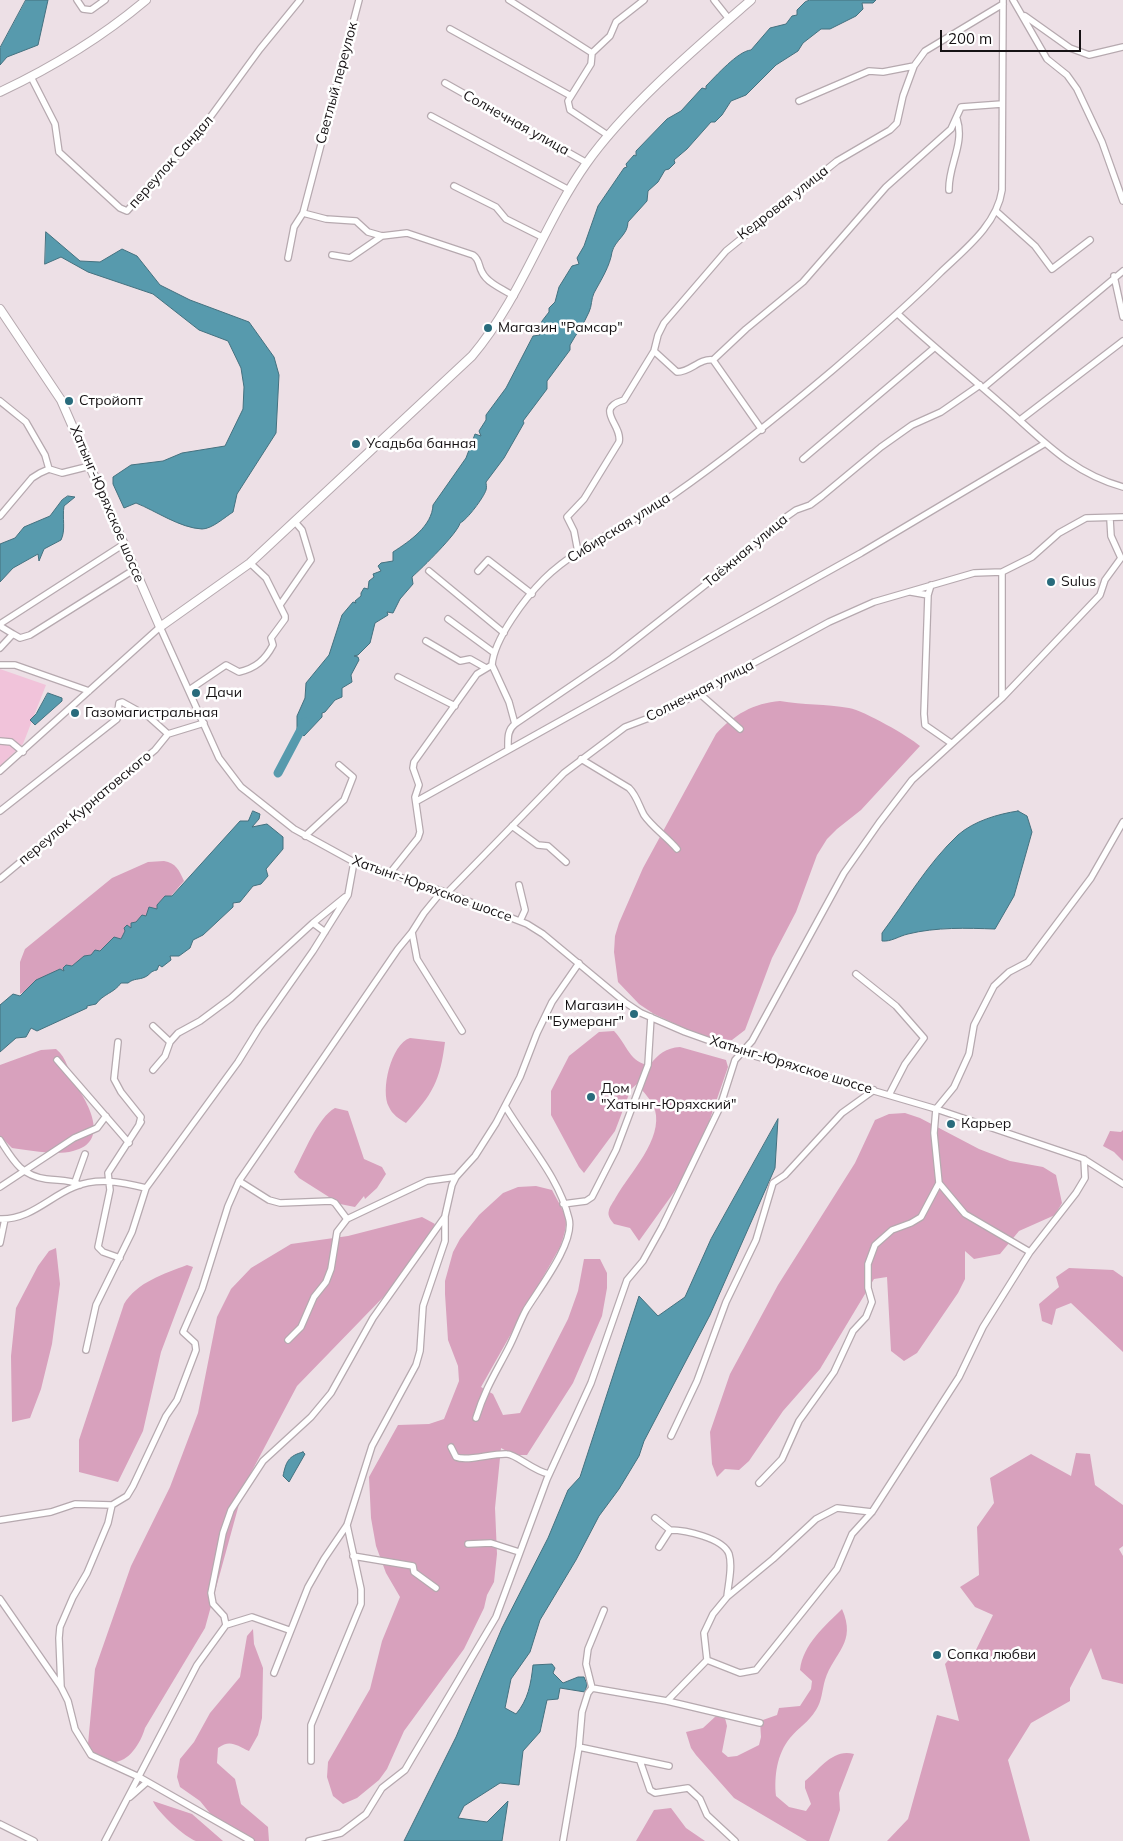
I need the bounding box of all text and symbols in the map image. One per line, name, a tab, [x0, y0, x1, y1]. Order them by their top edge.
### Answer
street label: Светлый переулок	[313, 20, 361, 146]
scale bar	[943, 20, 1084, 52]
text: 200 m	[948, 29, 992, 48]
street label: Солнечная улица	[460, 87, 572, 159]
street label: переулок Сандал	[125, 112, 217, 212]
street label: Кедровая улица	[734, 162, 832, 244]
place label: Магазин "Рамсар"	[498, 320, 623, 336]
marker: Магазин "Рамсар"	[482, 322, 494, 334]
place label: Стройопт	[79, 393, 143, 409]
marker: Стройопт	[63, 395, 75, 407]
street label: Хатынг-Юряхское шоссе	[66, 423, 148, 585]
place label: Усадьба банная	[366, 436, 476, 452]
marker: Усадьба банная	[350, 438, 362, 450]
street label: Сибирская улица	[564, 490, 674, 566]
street label: Таёжная улица	[701, 511, 791, 591]
place label: Sulus	[1061, 574, 1096, 590]
marker: Sulus	[1045, 576, 1057, 588]
street label: Солнечная улица	[643, 657, 757, 725]
place label: Дачи	[206, 685, 242, 701]
marker: Дачи	[190, 687, 202, 699]
place label: Газомагистральная	[85, 705, 218, 721]
marker: Газомагистральная	[69, 707, 81, 719]
street label: переулок Курнатовского	[15, 747, 155, 869]
street label: Хатынг-Юряхское шоссе	[350, 852, 514, 926]
place label: Магазин "Бумеранг"	[547, 998, 624, 1030]
marker: Магазин "Бумеранг"	[628, 1008, 640, 1020]
street label: Хатынг-Юряхское шоссе	[708, 1032, 874, 1098]
place label: Дом "Хатынг-Юряхский"	[601, 1081, 737, 1114]
marker: Дом "Хатынг-Юряхский"	[585, 1091, 597, 1103]
place label: Карьер	[961, 1116, 1011, 1132]
marker: Карьер	[945, 1118, 957, 1130]
place label: Сопка любви	[947, 1647, 1036, 1663]
marker: Сопка любви	[931, 1649, 943, 1661]

